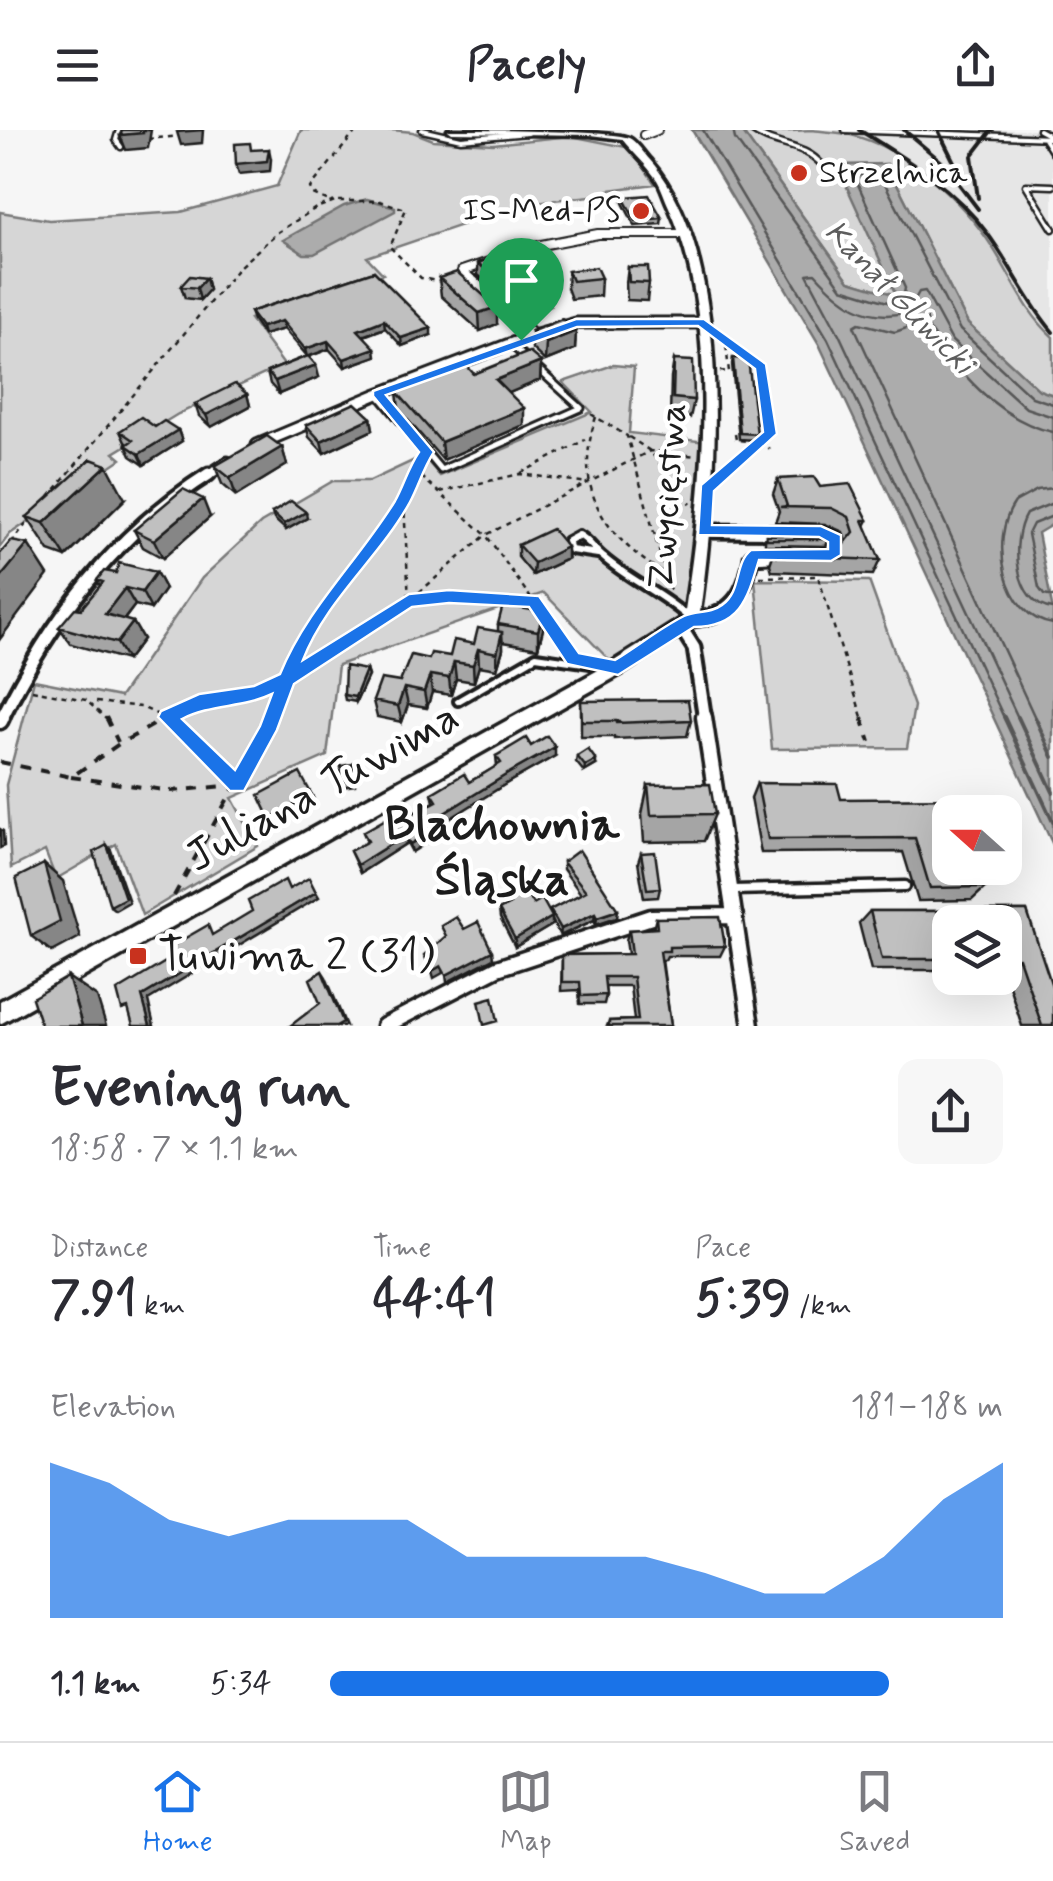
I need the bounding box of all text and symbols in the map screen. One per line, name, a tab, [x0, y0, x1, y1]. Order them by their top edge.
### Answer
text: Pacely	[467, 36, 586, 95]
icon: menu	[50, 38, 105, 93]
icon: share	[948, 38, 1003, 93]
place label: Strzelnica	[819, 152, 968, 194]
marker: Strzelnica	[788, 162, 810, 184]
place label: IS-Med-PS	[462, 190, 621, 232]
marker: IS-Med-PS	[630, 200, 652, 222]
water label: Kanał Gliwicki	[815, 212, 985, 386]
pin	[479, 238, 564, 341]
icon: arrive	[494, 253, 549, 308]
street label: Zwycięstwa	[637, 401, 699, 591]
street label: Juliana Tuwima	[176, 689, 470, 887]
district label: Blachownia Śląska	[385, 794, 620, 912]
north arrow	[932, 795, 1022, 885]
map controls	[932, 795, 1022, 995]
button: layers	[932, 905, 1022, 995]
place label: Tuwima 2 (31)	[158, 927, 435, 986]
marker: Tuwima 2 (31)	[127, 945, 149, 967]
text: Evening run	[50, 1054, 350, 1126]
button: share	[898, 1059, 1003, 1164]
text: 18:58 · 7 × 1.1 km	[50, 1128, 299, 1170]
text: Distance	[50, 1230, 148, 1267]
text: Time	[373, 1230, 431, 1267]
text: Pace	[695, 1230, 751, 1267]
text: 7.91	[50, 1267, 137, 1333]
text: 44:41	[373, 1267, 496, 1333]
text: 5:39	[695, 1267, 791, 1333]
text: km	[137, 1288, 185, 1325]
text: /km	[791, 1288, 852, 1325]
text: Elevation	[50, 1386, 176, 1428]
text: 181–188 m	[851, 1386, 1003, 1428]
text: 1.1 km	[50, 1663, 141, 1705]
text: 5:34	[210, 1663, 272, 1705]
tab: Home	[143, 1764, 213, 1861]
tab: Map	[498, 1764, 553, 1861]
tab: Saved	[839, 1764, 910, 1861]

